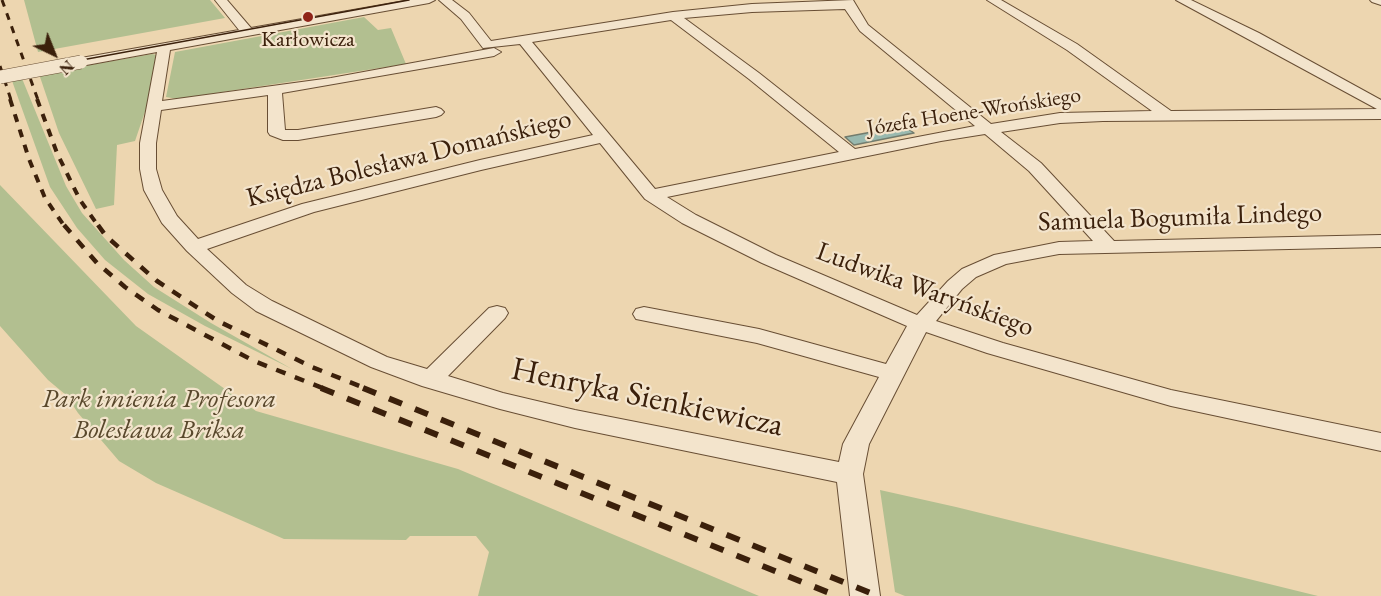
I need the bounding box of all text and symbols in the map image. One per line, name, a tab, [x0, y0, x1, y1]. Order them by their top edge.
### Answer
marker: Karłowicza	[301, 10, 315, 24]
north arrow	[24, 24, 84, 84]
place label: Karłowicza	[261, 27, 355, 53]
text: N	[55, 55, 79, 80]
street label: Józefa Hoene-Wrońskiego	[865, 82, 1083, 142]
street label: Księdza Bolesława Domańskiego	[243, 103, 575, 215]
street label: Samuela Bogumiła Lindego	[1037, 197, 1323, 239]
street label: Ludwika Waryńskiego	[812, 236, 1038, 344]
street label: Henryka Sienkiewicza	[508, 350, 786, 446]
park label: Park imienia Profesora Bolesława Briksa	[42, 384, 276, 447]

